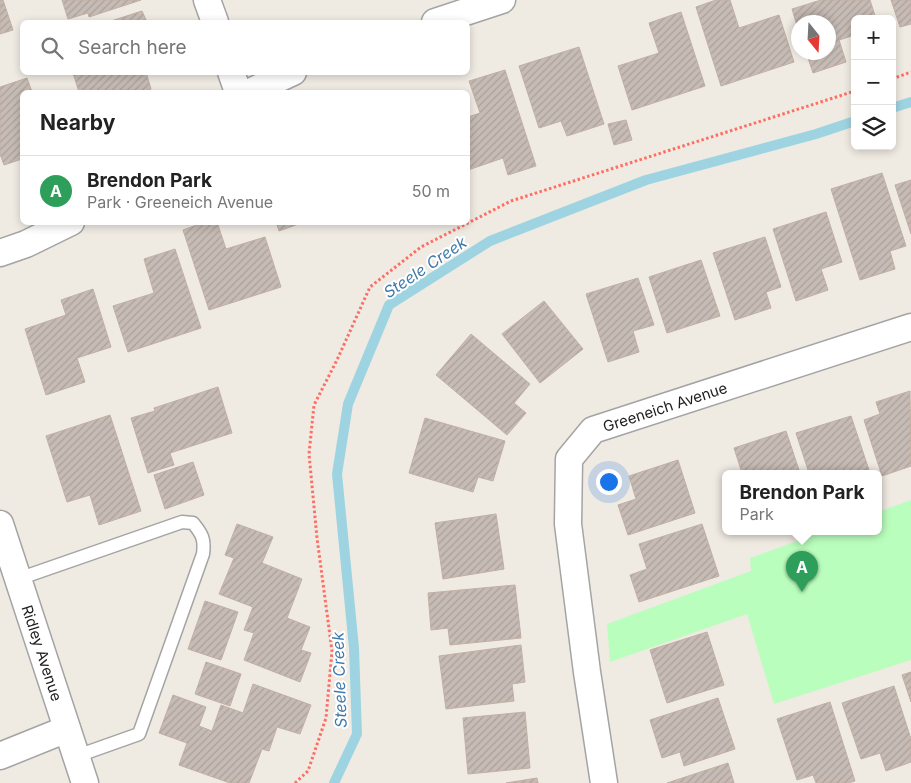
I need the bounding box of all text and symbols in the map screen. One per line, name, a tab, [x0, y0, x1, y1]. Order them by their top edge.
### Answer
north arrow	[791, 15, 836, 60]
map controls	[851, 15, 896, 150]
button: +	[851, 15, 896, 60]
search box	[20, 20, 470, 75]
icon: search	[38, 34, 66, 62]
text: Search here	[78, 36, 187, 59]
button: −	[851, 60, 896, 105]
button: layers	[851, 105, 896, 150]
text: Nearby	[40, 110, 115, 135]
text: Brendon Park	[87, 169, 212, 192]
text: A	[50, 181, 62, 201]
text: 50 m	[412, 181, 450, 201]
text: Park · Greeneich Avenue	[87, 192, 273, 212]
water label: Steele Creek	[380, 232, 471, 302]
street label: Greeneich Avenue	[600, 378, 730, 436]
your location	[596, 469, 622, 495]
popup	[722, 470, 882, 535]
text: Brendon Park	[739, 481, 865, 504]
text: Park	[739, 504, 774, 524]
pin: A	[786, 551, 818, 592]
street label: Ridley Avenue	[18, 603, 66, 703]
water label: Steele Creek	[327, 631, 351, 728]

